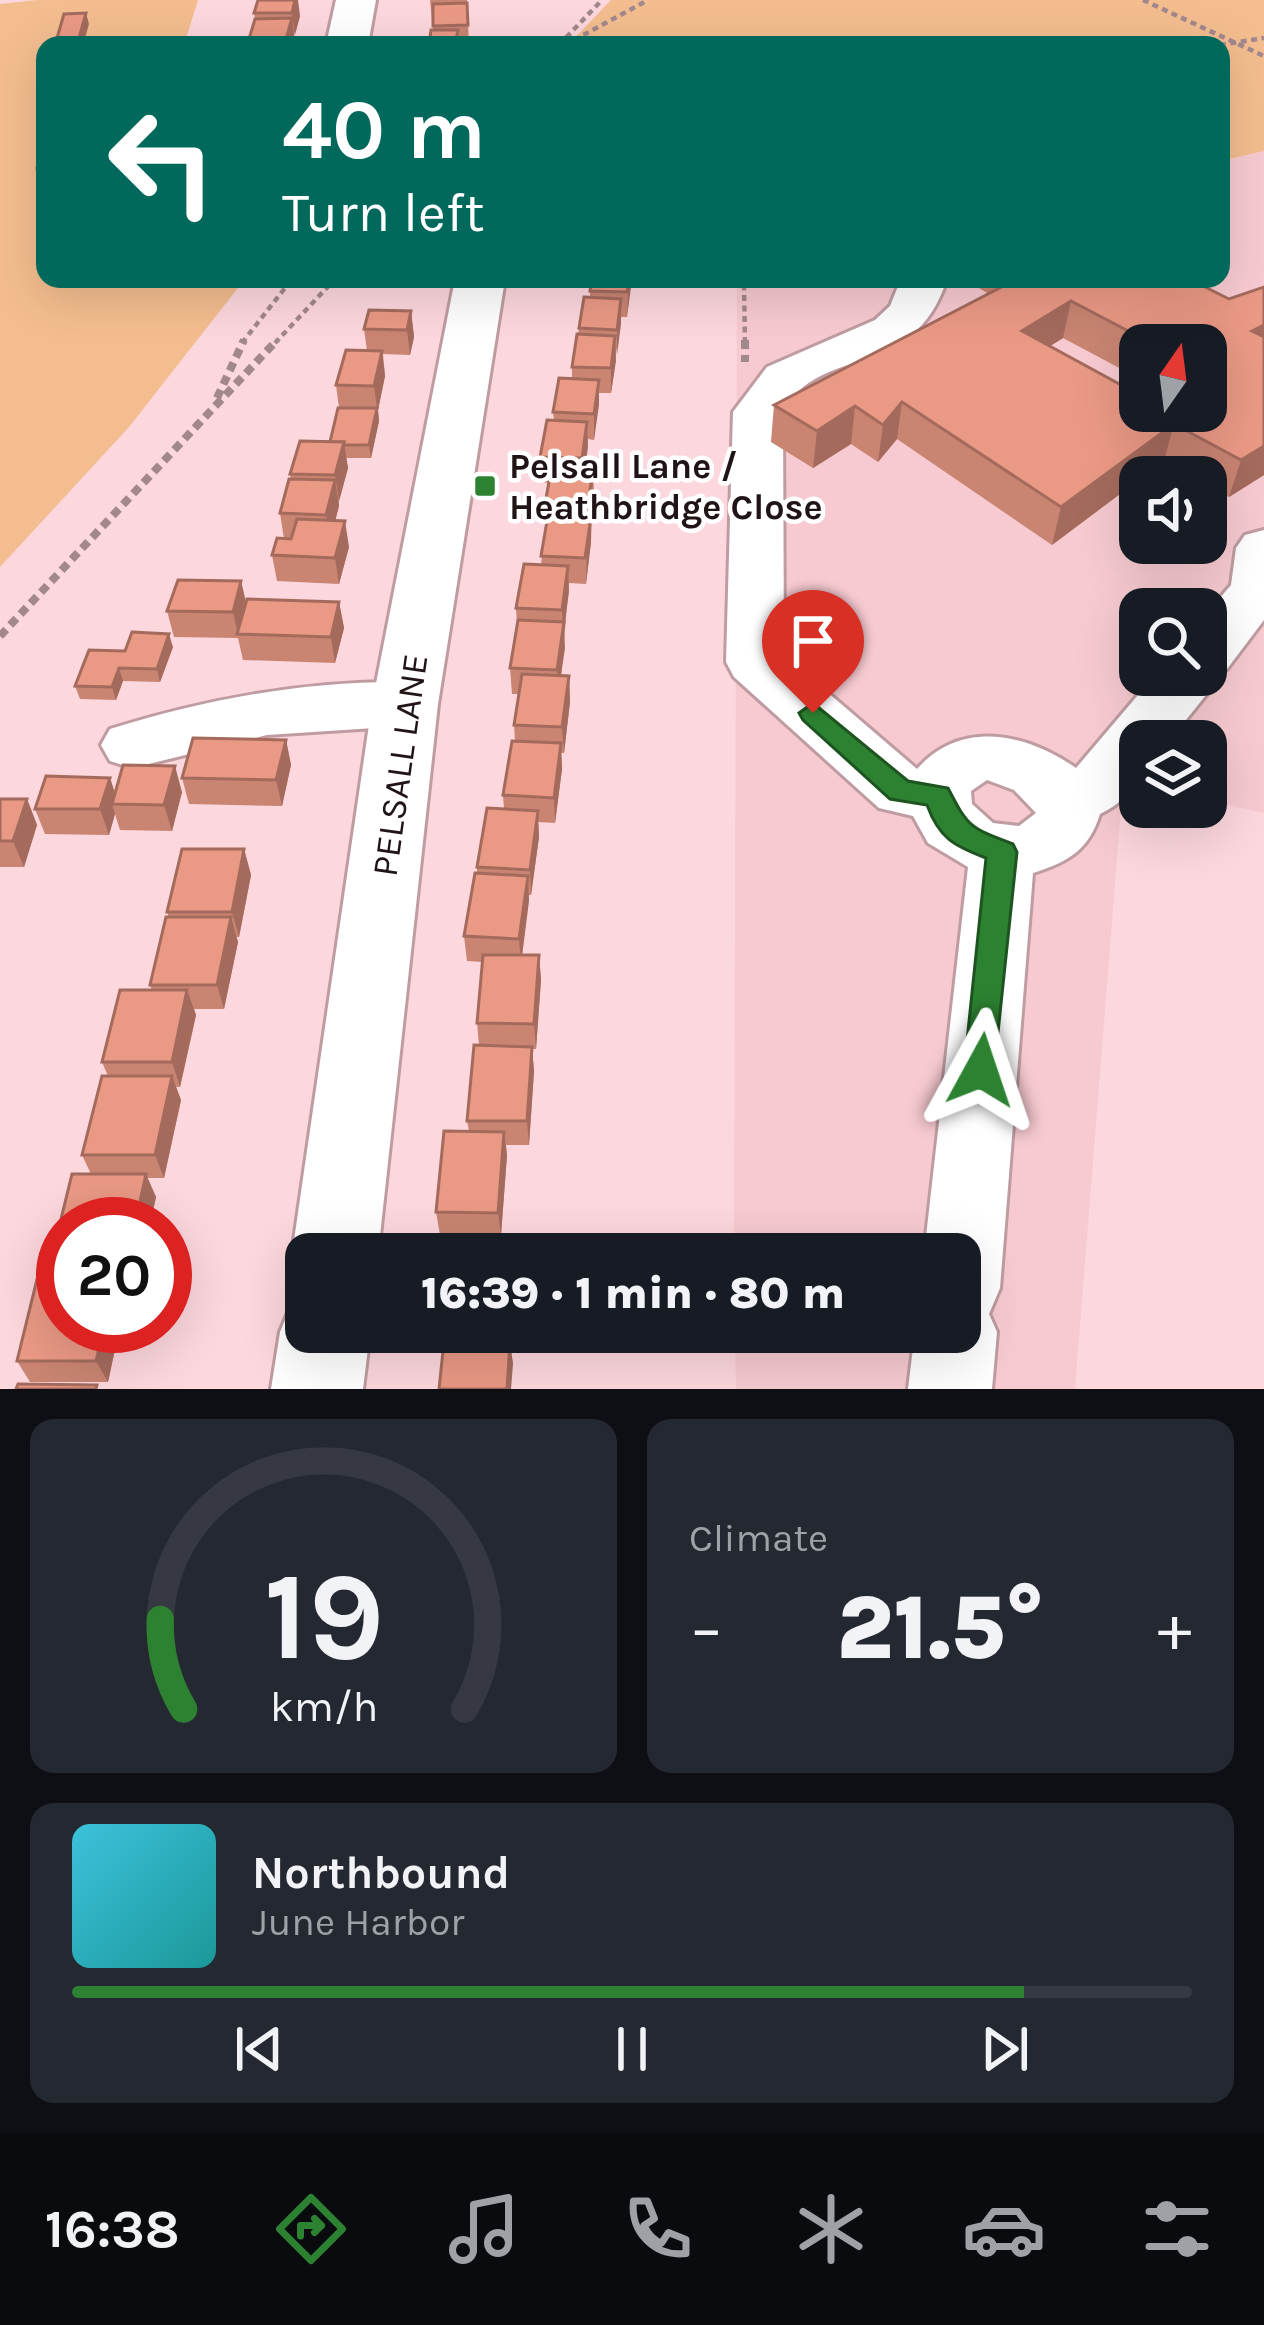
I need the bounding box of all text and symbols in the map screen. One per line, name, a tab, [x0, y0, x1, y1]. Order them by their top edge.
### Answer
text: 40 m	[282, 81, 486, 179]
icon: left	[84, 84, 240, 240]
text: Turn left	[282, 181, 485, 245]
north arrow	[1119, 324, 1227, 432]
map controls	[1119, 324, 1227, 828]
place label: Pelsall Lane / Heathbridge Close	[509, 445, 823, 529]
button: sound	[1119, 456, 1227, 564]
marker: Pelsall Lane / Heathbridge Close	[472, 473, 498, 499]
button: search	[1119, 588, 1227, 696]
pin	[762, 590, 864, 713]
icon: arrive	[780, 608, 846, 674]
street label: PELSALL LANE	[364, 651, 436, 879]
button: layers	[1119, 720, 1227, 828]
position arrow	[918, 1007, 1044, 1133]
speed limit sign: 20	[36, 1197, 192, 1353]
text: 16:39 · 1 min · 80 m	[421, 1267, 845, 1319]
text: Climate	[689, 1515, 828, 1561]
text: 19	[263, 1544, 384, 1689]
text: 21.5°	[837, 1575, 1044, 1681]
text: −	[689, 1589, 724, 1667]
text: +	[1157, 1589, 1192, 1667]
text: km/h	[269, 1682, 378, 1732]
text: Northbound	[252, 1847, 510, 1899]
text: June Harbor	[252, 1899, 464, 1945]
icon: previous	[226, 2016, 292, 2082]
icon: pause	[599, 2016, 665, 2082]
icon: next	[972, 2016, 1038, 2082]
icon: directions	[269, 2187, 353, 2271]
icon: music	[442, 2187, 526, 2271]
icon: phone	[616, 2187, 700, 2271]
icon: climate	[789, 2187, 873, 2271]
icon: car	[962, 2187, 1046, 2271]
icon: filters	[1135, 2187, 1219, 2271]
text: 16:38	[45, 2197, 180, 2261]

